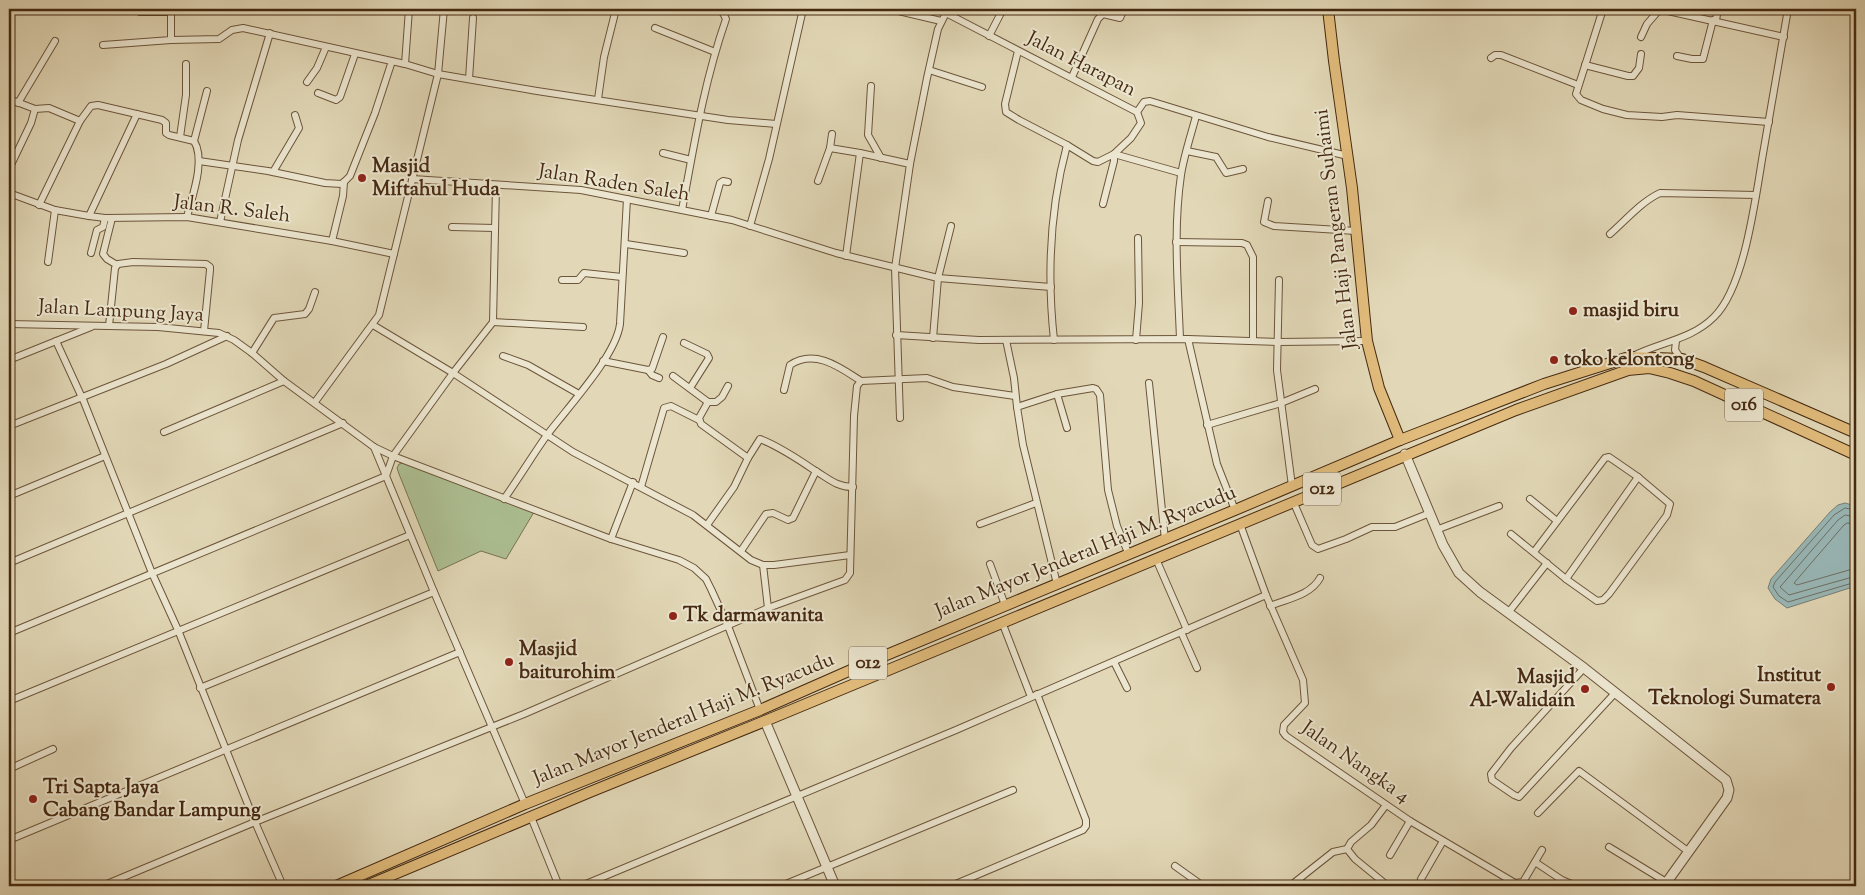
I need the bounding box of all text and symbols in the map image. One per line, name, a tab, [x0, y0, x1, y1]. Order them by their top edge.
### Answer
street label: Jalan Harapan	[1020, 25, 1141, 105]
street label: Jalan Haji Pangeran Suhaimi	[1308, 107, 1366, 352]
place label: Masjid Miftahul Huda	[372, 153, 501, 205]
street label: Jalan Raden Saleh	[535, 158, 692, 210]
marker: Masjid Miftahul Huda	[356, 172, 368, 184]
street label: Jalan R. Saleh	[171, 188, 292, 232]
street label: Jalan Lampung Jaya	[37, 293, 204, 331]
place label: masjid biru	[1583, 297, 1679, 326]
marker: masjid biru	[1567, 305, 1579, 317]
place label: toko kelontong	[1564, 346, 1694, 375]
marker: toko kelontong	[1548, 354, 1560, 366]
road number: 016	[1725, 388, 1763, 422]
road number: 012	[1303, 472, 1341, 506]
street label: Jalan Mayor Jenderal Haji M. Ryacudu	[930, 479, 1241, 627]
place label: Tk darmawanita	[683, 602, 824, 631]
marker: Tk darmawanita	[667, 610, 679, 622]
place label: Masjid baiturohim	[518, 636, 616, 688]
street label: Jalan Mayor Jenderal Haji M. Ryacudu	[528, 646, 839, 794]
road number: 012	[849, 646, 887, 680]
marker: Masjid baiturohim	[503, 656, 515, 668]
place label: Institut Teknologi Sumatera	[1648, 662, 1822, 714]
place label: Masjid Al-Walidain	[1470, 664, 1576, 716]
marker: Institut Teknologi Sumatera	[1825, 681, 1837, 693]
marker: Masjid Al-Walidain	[1579, 683, 1591, 695]
street label: Jalan Nangka 4	[1294, 714, 1415, 811]
place label: Tri Sapta Jaya Cabang Bandar Lampung	[43, 774, 261, 826]
marker: Tri Sapta Jaya Cabang Bandar Lampung	[27, 793, 39, 805]

